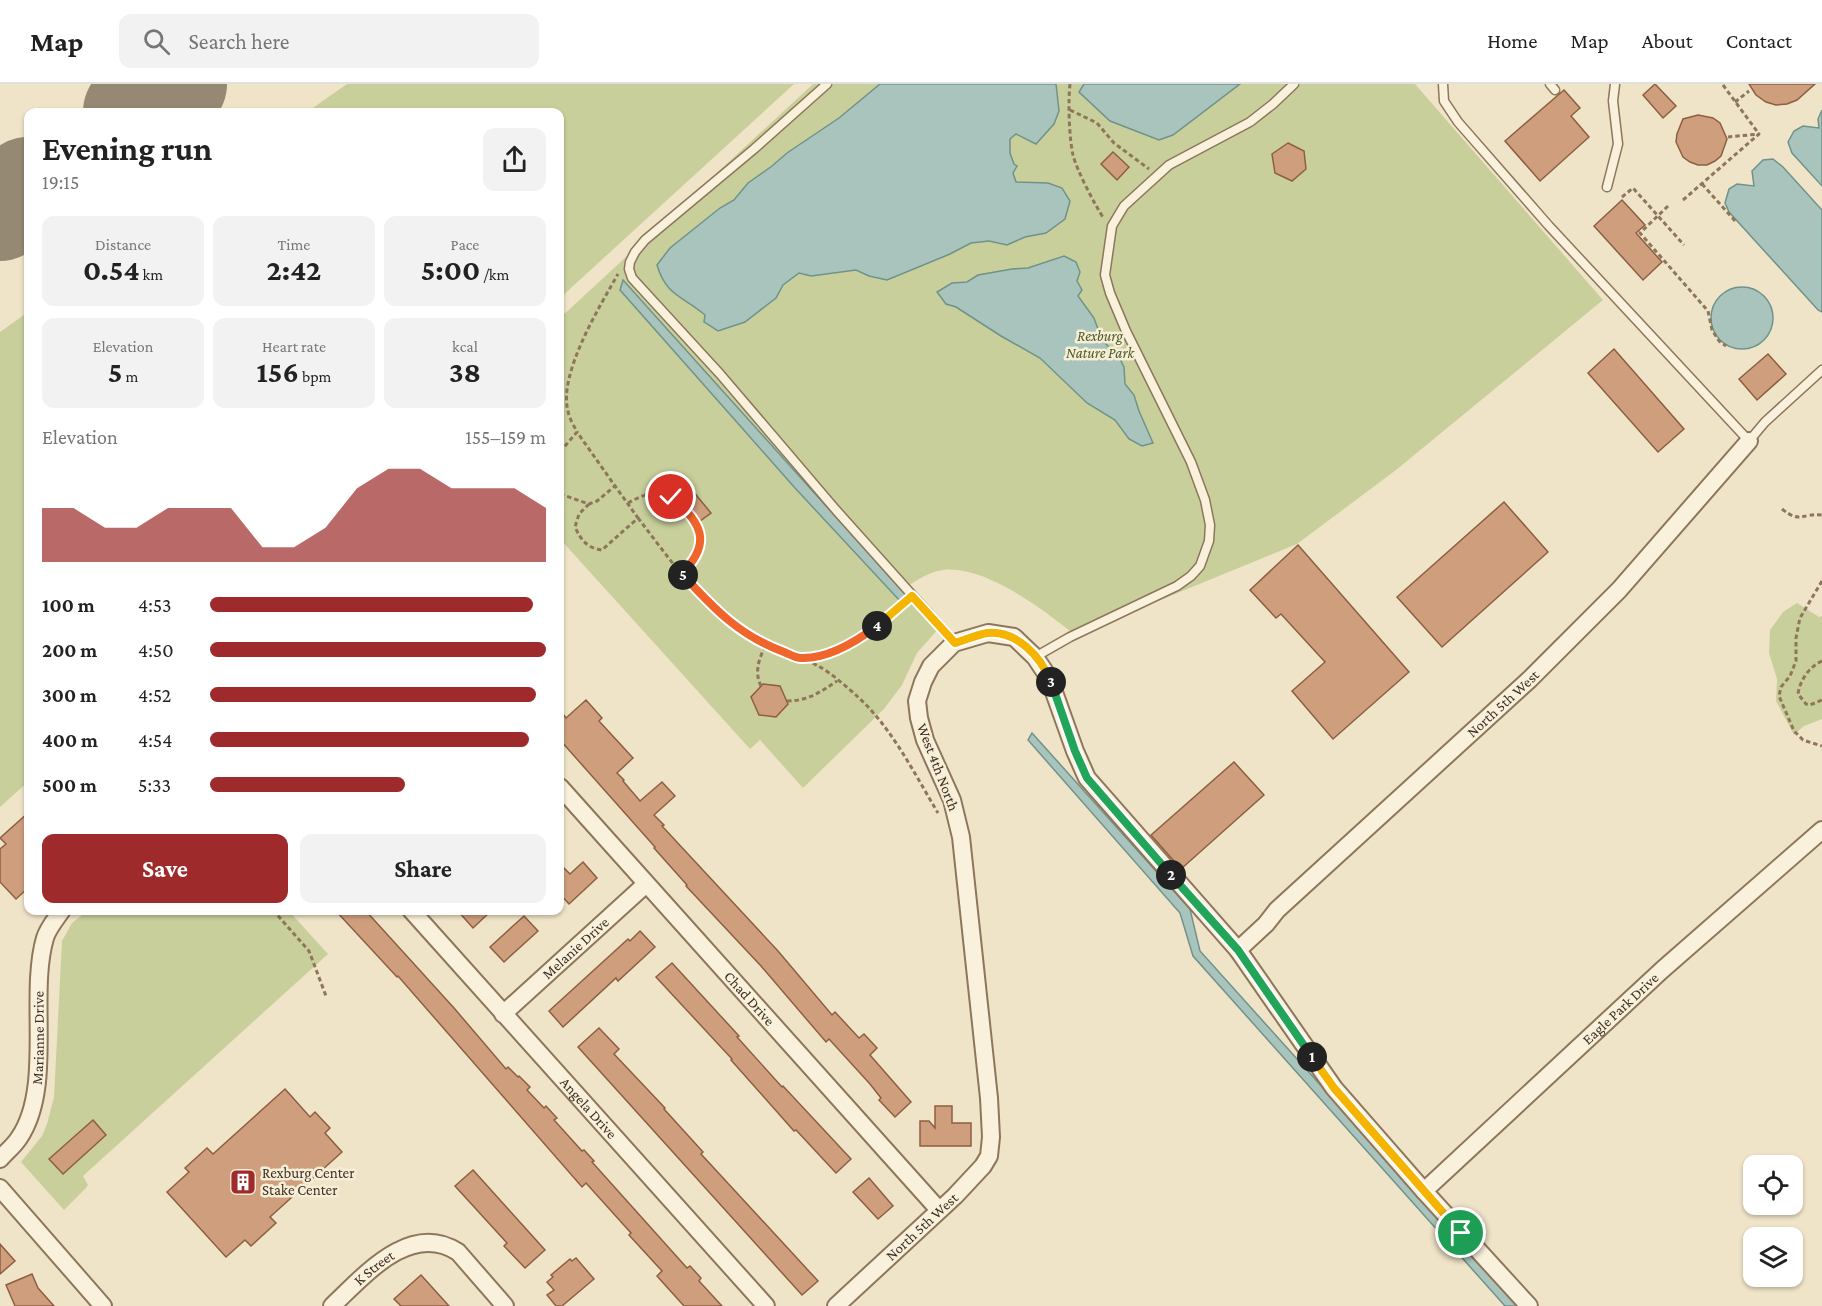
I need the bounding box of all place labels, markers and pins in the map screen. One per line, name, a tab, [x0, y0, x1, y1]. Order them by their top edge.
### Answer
pin	[645, 471, 696, 522]
pin: 5	[668, 560, 698, 590]
pin: 4	[862, 611, 892, 641]
pin: 3	[1036, 667, 1066, 697]
pin: 2	[1156, 860, 1186, 890]
pin: 1	[1297, 1042, 1327, 1072]
place label: Rexburg Center Stake Center	[262, 1165, 355, 1198]
building icon: Rexburg Center Stake Center	[228, 1167, 258, 1197]
pin	[1435, 1207, 1486, 1258]

